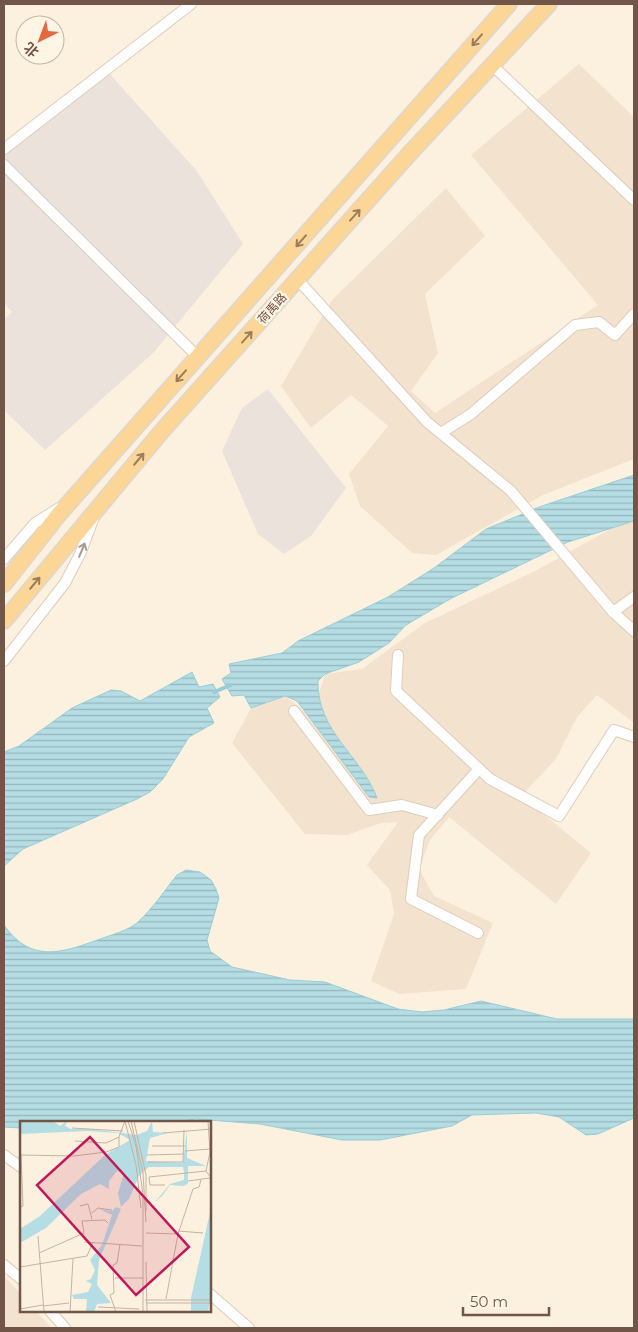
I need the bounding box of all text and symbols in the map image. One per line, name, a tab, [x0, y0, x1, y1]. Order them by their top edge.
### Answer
north arrow	[15, 15, 65, 65]
one-way arrow	[471, 34, 483, 47]
text: 北	[20, 38, 43, 61]
one-way arrow	[349, 209, 361, 222]
one-way arrow	[295, 235, 306, 248]
street label: 荷禹路	[254, 290, 290, 326]
one-way arrow	[241, 330, 253, 343]
one-way arrow	[176, 370, 187, 383]
one-way arrow	[134, 452, 145, 465]
one-way arrow	[77, 543, 87, 558]
one-way arrow	[29, 577, 41, 590]
inset map	[20, 1121, 211, 1312]
scale bar	[463, 1284, 549, 1316]
text: 50 m	[470, 1292, 508, 1311]

